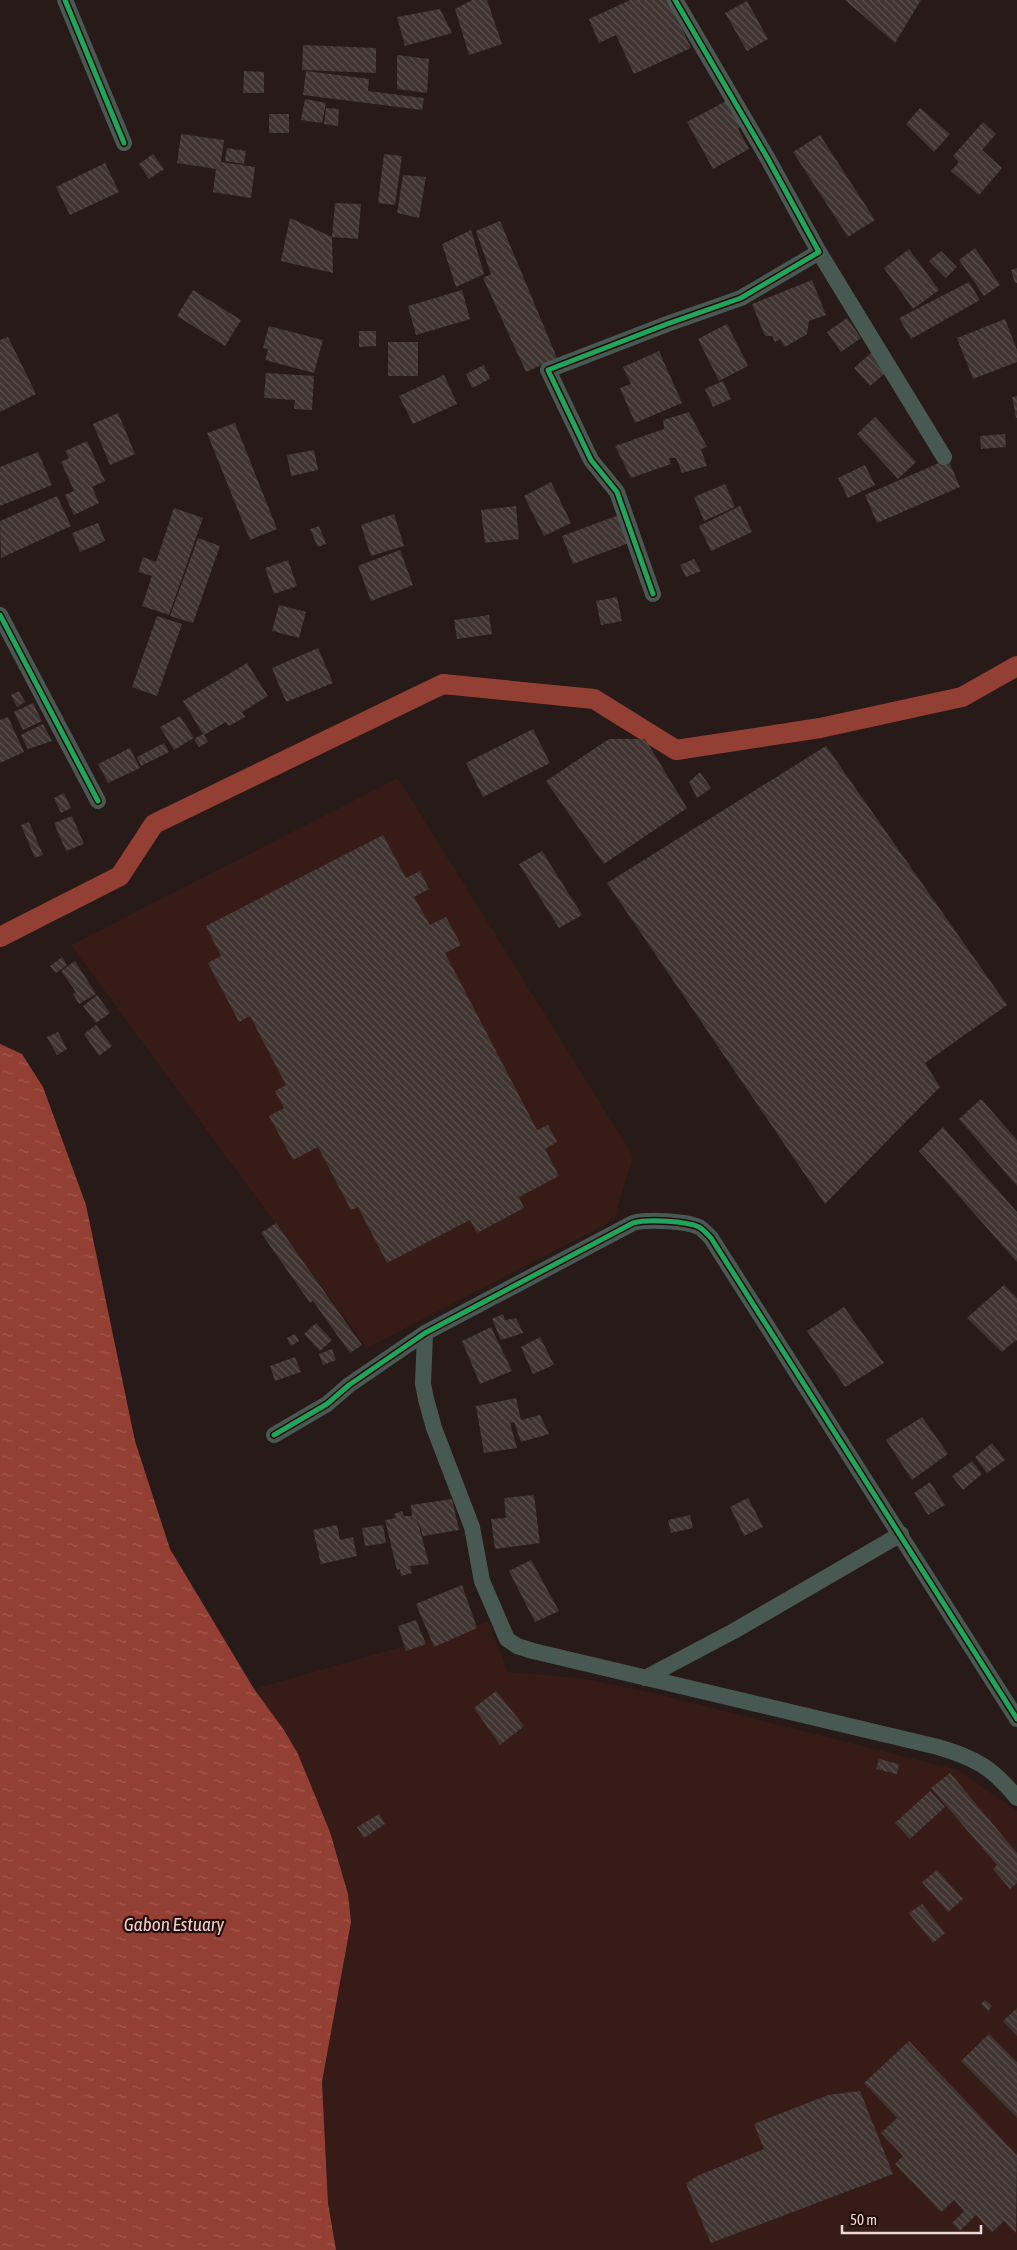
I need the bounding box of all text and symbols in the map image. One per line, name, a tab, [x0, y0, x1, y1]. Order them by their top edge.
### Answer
water label: Gabon Estuary	[124, 1913, 224, 1935]
scale bar	[842, 2202, 981, 2234]
text: 50 m	[850, 2211, 877, 2228]

